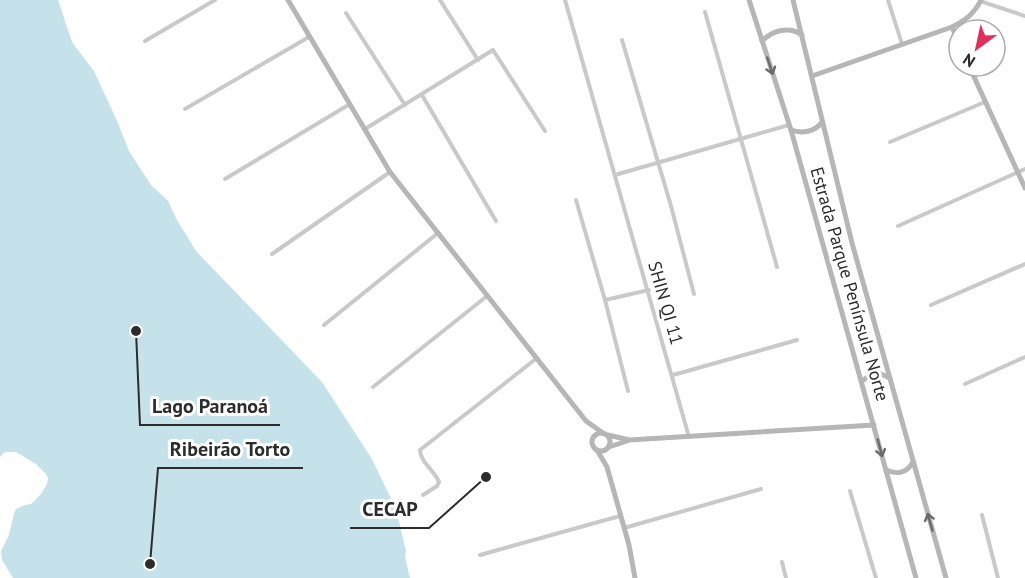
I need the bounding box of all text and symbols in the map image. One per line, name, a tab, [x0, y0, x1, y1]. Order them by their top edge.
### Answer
north arrow	[947, 18, 1007, 78]
text: N	[959, 49, 979, 72]
one-way arrow	[766, 56, 777, 75]
street label: Estrada Parque Península Norte	[806, 164, 894, 404]
street label: SHIN QI 11	[643, 259, 689, 347]
callout: Lago Paranoá	[140, 387, 280, 425]
text: Lago Paranoá	[152, 393, 268, 419]
callout: Ribeirão Torto	[158, 430, 303, 468]
text: Ribeirão Torto	[170, 436, 290, 462]
one-way arrow	[875, 438, 887, 457]
callout: CECAP	[350, 490, 429, 528]
text: CECAP	[362, 496, 418, 522]
one-way arrow	[924, 513, 935, 532]

